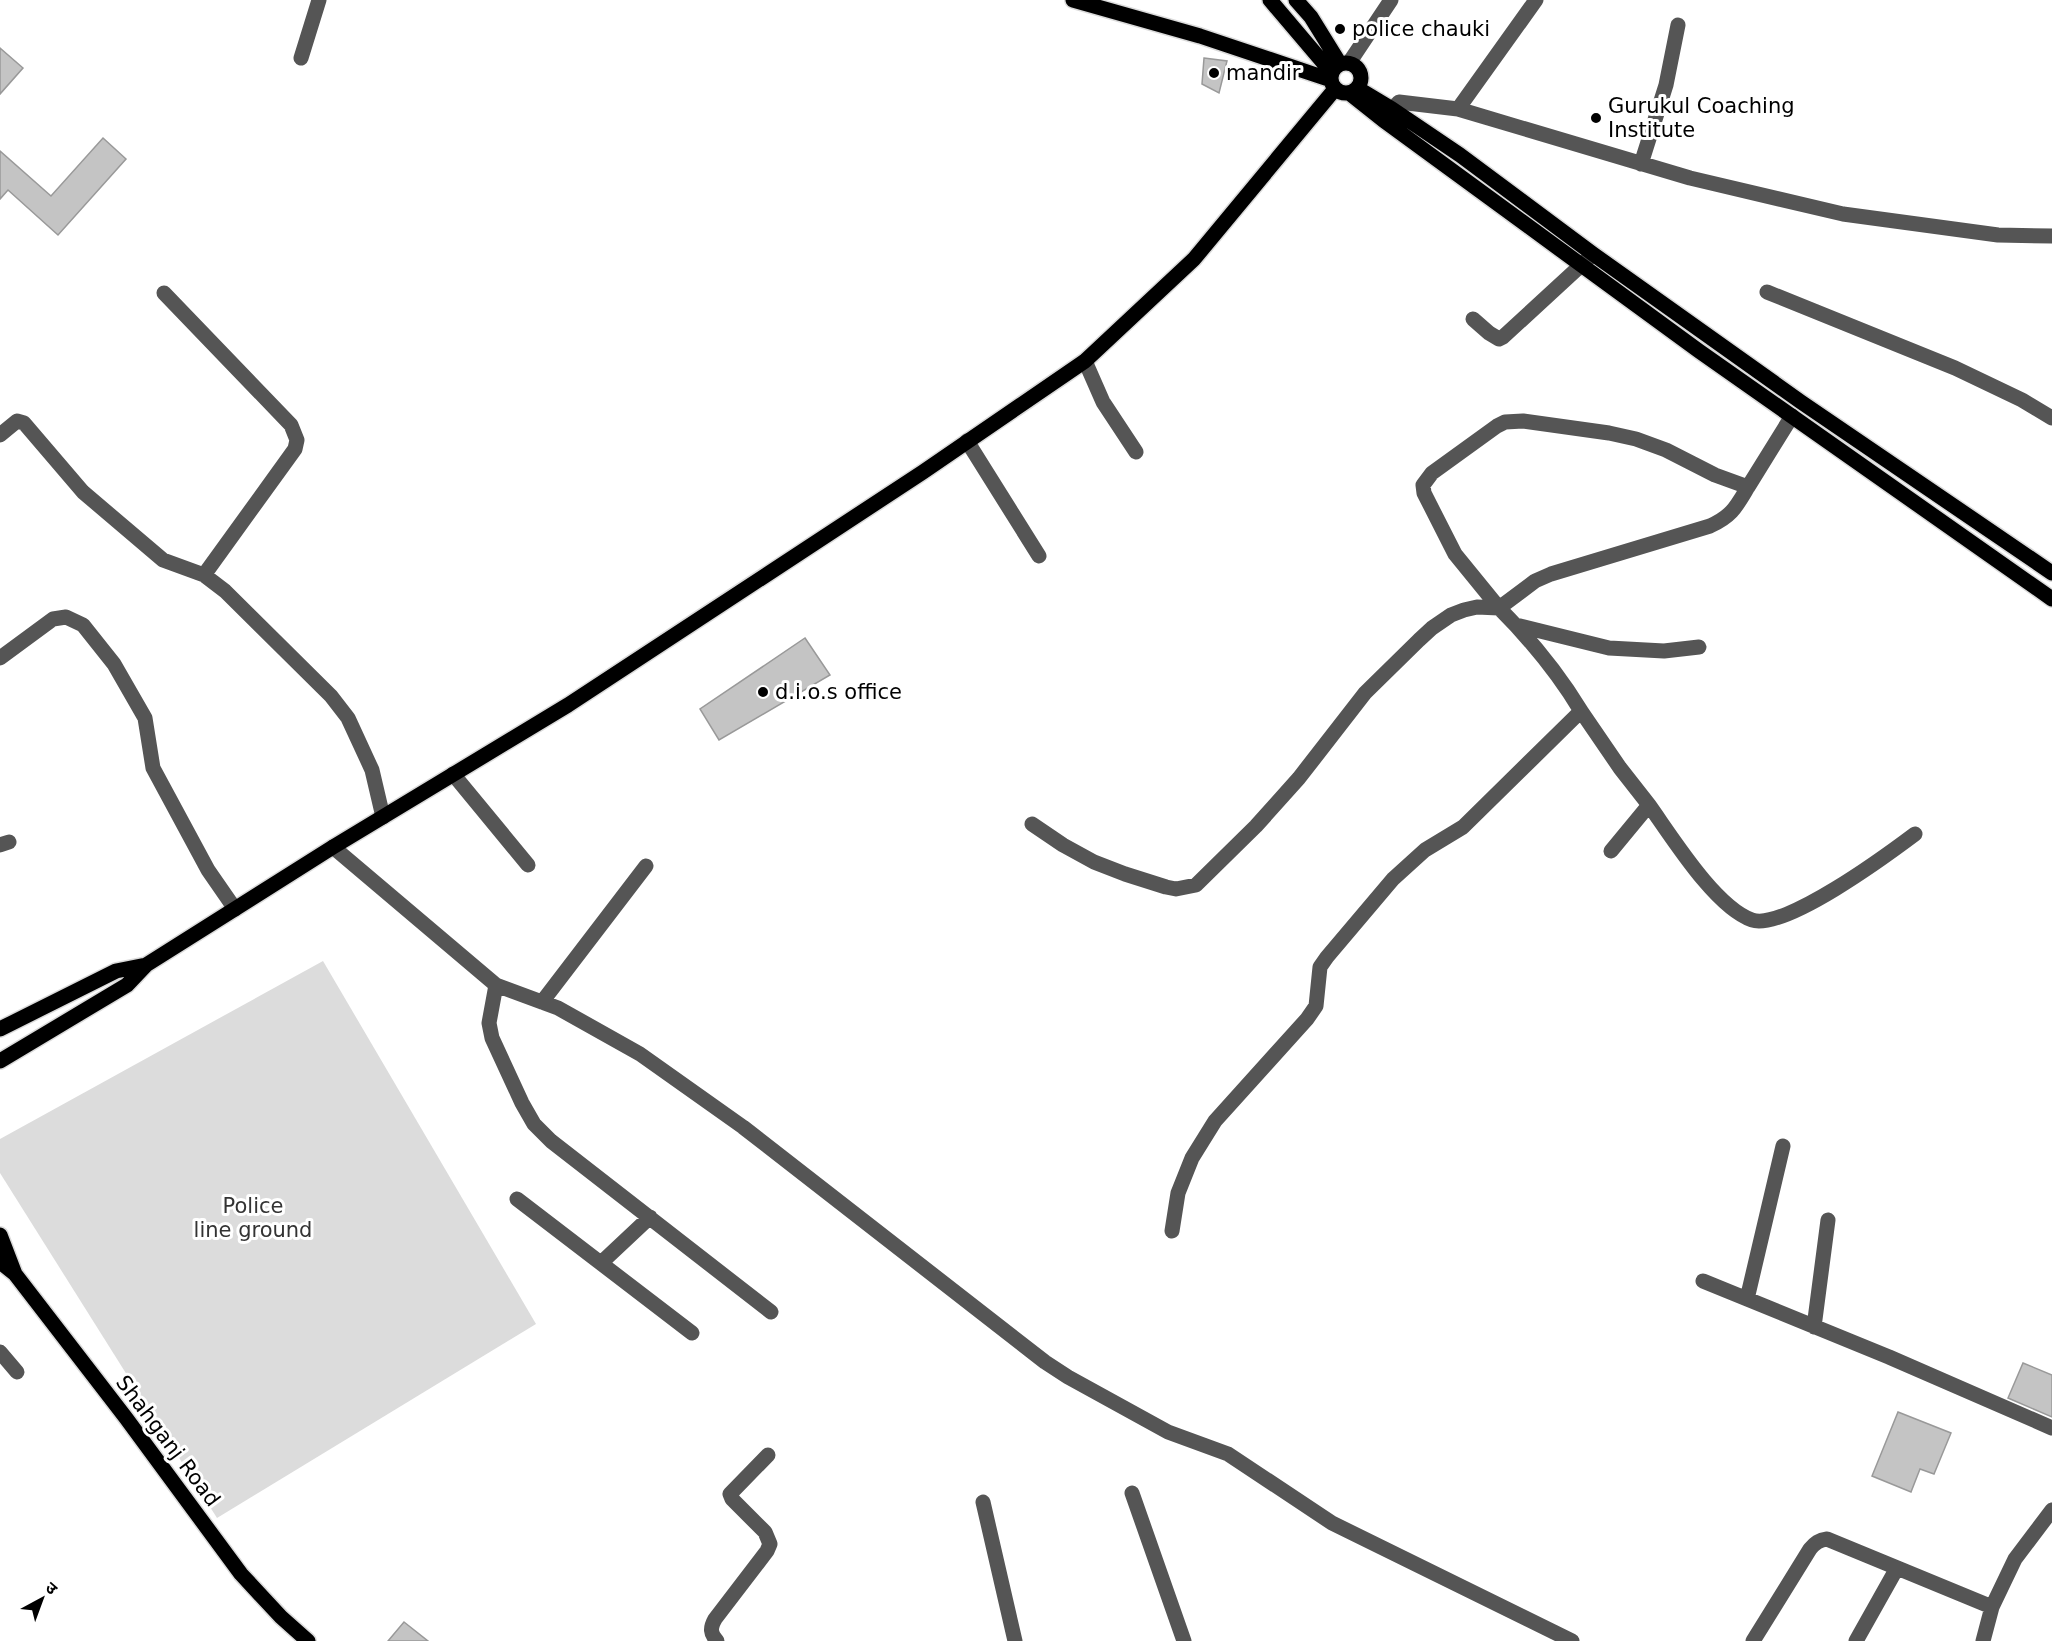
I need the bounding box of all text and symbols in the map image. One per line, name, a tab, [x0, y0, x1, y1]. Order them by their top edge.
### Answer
place label: police chauki	[1352, 17, 1490, 41]
marker: police chauki	[1333, 22, 1347, 36]
place label: mandir	[1226, 61, 1301, 85]
marker: mandir	[1207, 66, 1221, 80]
place label: Gurukul Coaching Institute	[1608, 94, 1795, 142]
marker: Gurukul Coaching Institute	[1589, 111, 1603, 125]
place label: d.i.o.s office	[775, 680, 902, 704]
marker: d.i.o.s office	[756, 685, 770, 699]
park label: Police line ground	[194, 1194, 312, 1242]
street label: Shahganj Road	[111, 1371, 225, 1511]
north arrow	[12, 1569, 72, 1629]
text: उ	[42, 1578, 62, 1599]

